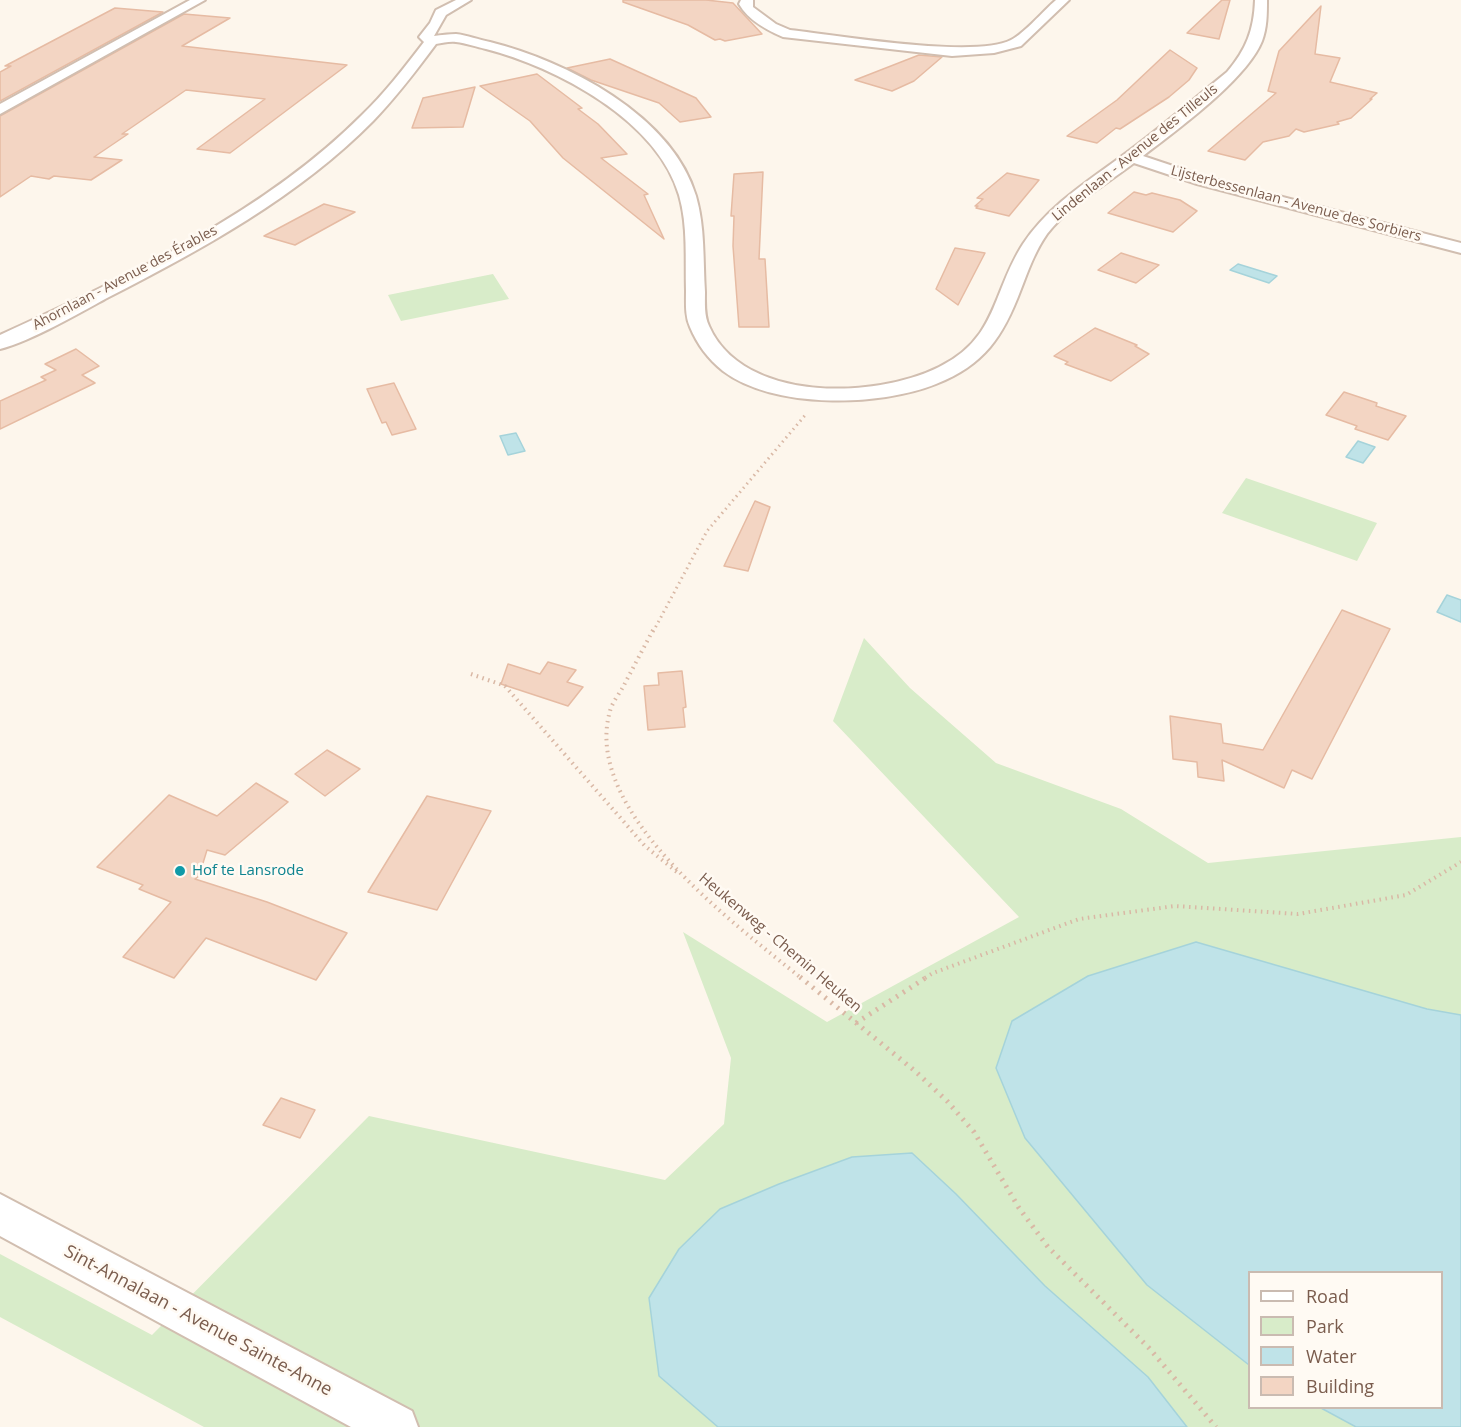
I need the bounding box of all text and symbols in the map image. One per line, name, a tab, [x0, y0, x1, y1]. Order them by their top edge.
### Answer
street label: Lindenlaan - Avenue des Tilleuls	[1049, 81, 1221, 225]
street label: Lijsterbessenlaan - Avenue des Sorbiers	[1169, 162, 1423, 246]
street label: Ahornlaan - Avenue des Érables	[30, 222, 220, 334]
place label: Hof te Lansrode	[192, 862, 304, 880]
marker: Hof te Lansrode	[173, 864, 187, 878]
street label: Heukenweg - Chemin Heuken	[695, 870, 865, 1016]
street label: Sint-Annalaan - Avenue Sainte-Anne	[60, 1241, 336, 1401]
legend	[1248, 1271, 1443, 1409]
text: Road	[1306, 1284, 1349, 1308]
text: Park	[1306, 1314, 1344, 1338]
text: Water	[1306, 1344, 1357, 1368]
text: Building	[1306, 1374, 1374, 1398]

